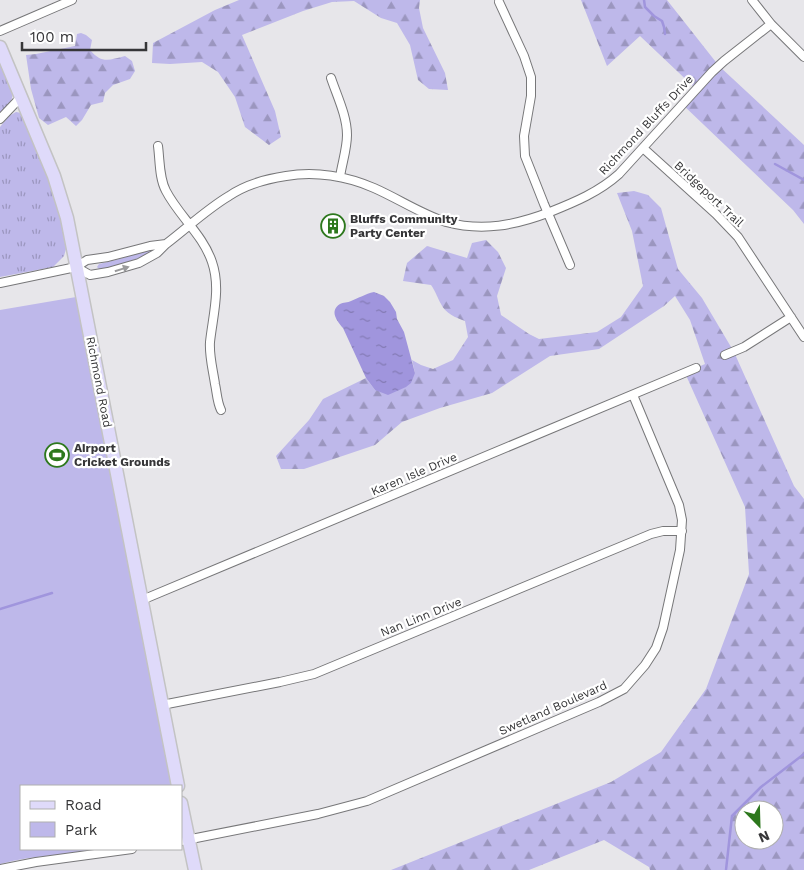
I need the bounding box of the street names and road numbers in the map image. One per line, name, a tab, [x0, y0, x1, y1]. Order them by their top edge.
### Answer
street label: Richmond Bluffs Drive	[596, 72, 696, 178]
street label: Bridgeport Trail	[671, 158, 747, 230]
street label: Richmond Road	[83, 335, 115, 429]
street label: Karen Isle Drive	[369, 450, 459, 498]
street label: Nan Linn Drive	[378, 594, 464, 640]
street label: Swetland Boulevard	[497, 678, 609, 738]

